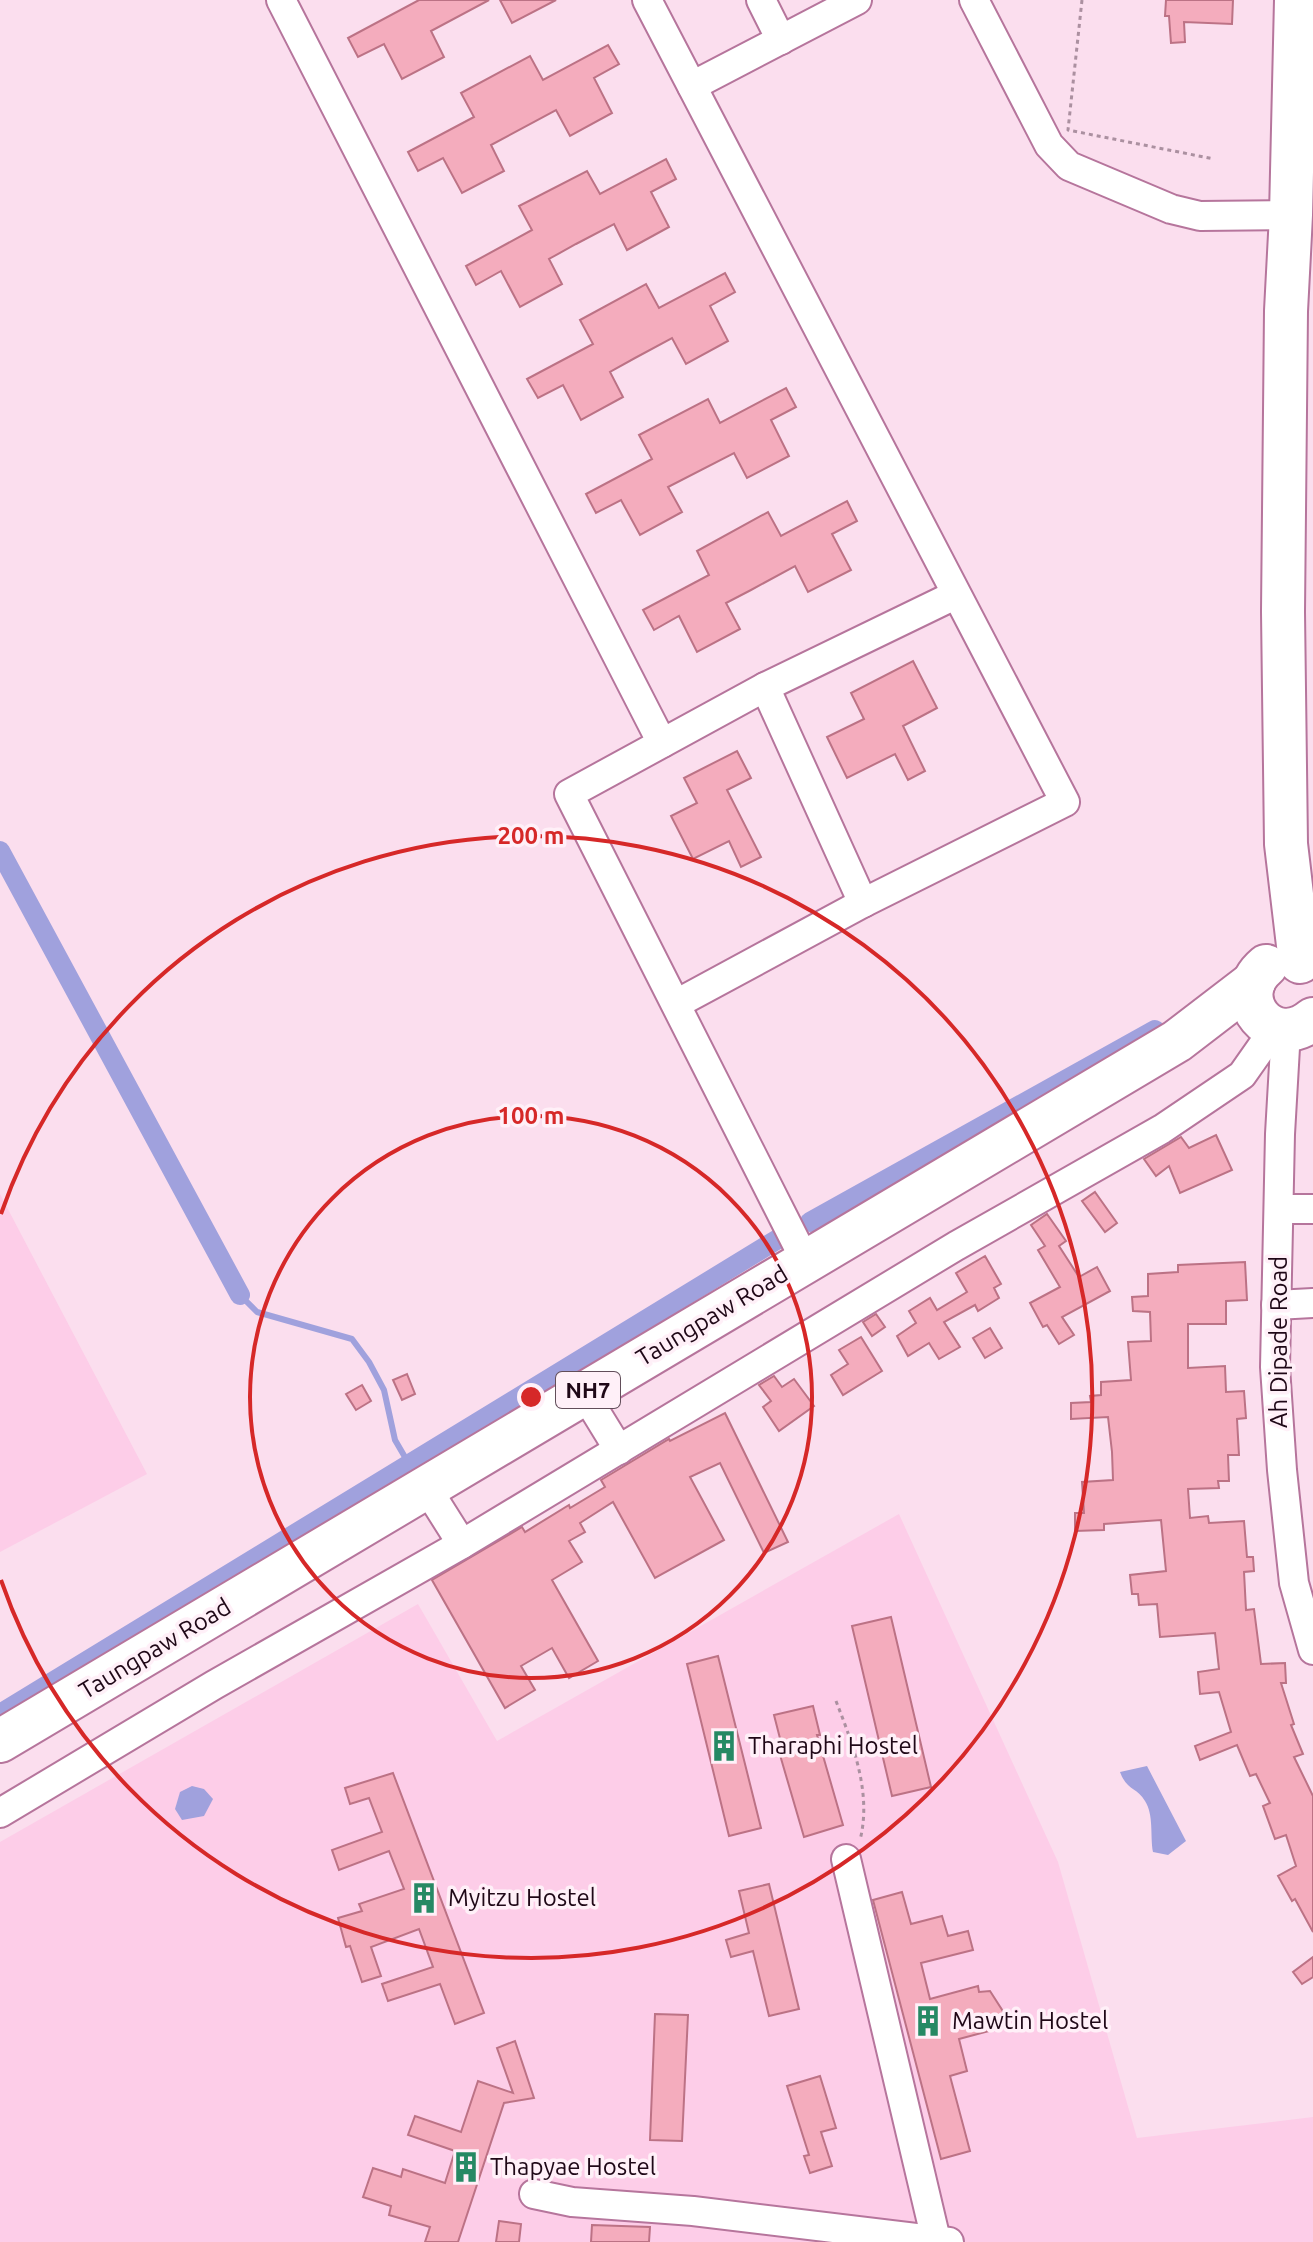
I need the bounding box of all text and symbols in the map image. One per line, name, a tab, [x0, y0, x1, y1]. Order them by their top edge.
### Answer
text: 200 m	[498, 822, 564, 849]
text: 100 m	[498, 1102, 564, 1129]
street label: Ah Dipade Road	[1265, 1256, 1292, 1428]
street label: Taungpaw Road	[631, 1260, 792, 1371]
road number: NH7	[556, 1372, 620, 1408]
centre of rings	[517, 1383, 545, 1411]
street label: Taungpaw Road	[74, 1593, 235, 1704]
building icon: Tharaphi Hostel	[707, 1729, 741, 1763]
place label: Tharaphi Hostel	[748, 1732, 918, 1759]
building icon: Myitzu Hostel	[407, 1881, 441, 1915]
place label: Myitzu Hostel	[448, 1884, 596, 1911]
building icon: Mawtin Hostel	[911, 2004, 945, 2038]
place label: Mawtin Hostel	[952, 2007, 1108, 2034]
building icon: Thapyae Hostel	[449, 2150, 483, 2184]
place label: Thapyae Hostel	[490, 2153, 656, 2180]

